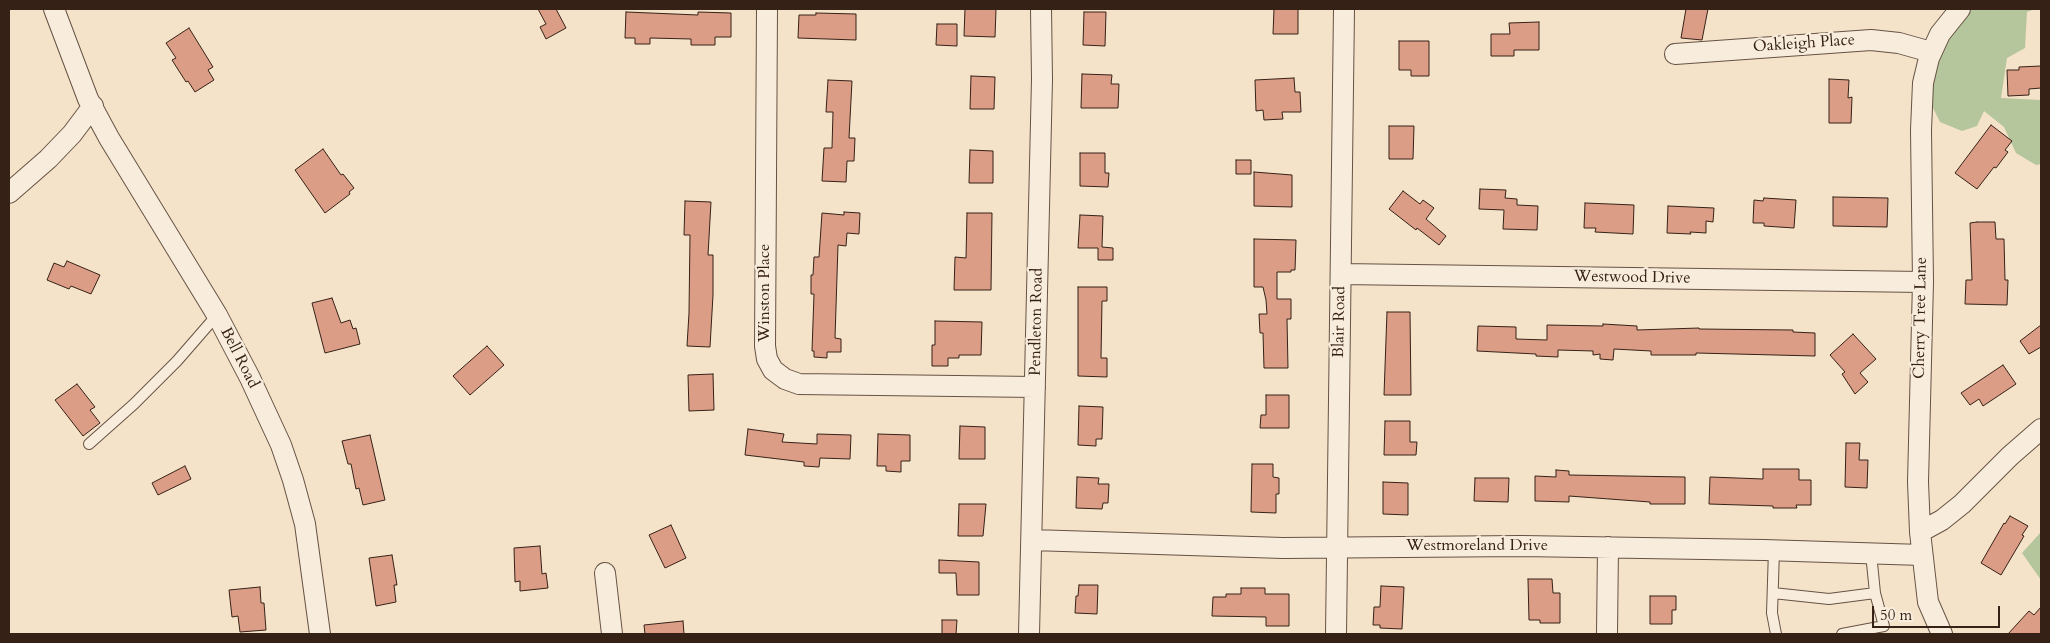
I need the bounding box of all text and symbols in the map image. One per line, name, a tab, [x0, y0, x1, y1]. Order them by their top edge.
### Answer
street label: Oakleigh Place	[1752, 31, 1856, 57]
street label: Winston Place	[755, 244, 775, 342]
street label: Cherry Tree Lane	[1910, 257, 1932, 379]
street label: Westwood Drive	[1573, 267, 1691, 289]
street label: Pendleton Road	[1026, 268, 1048, 376]
street label: Blair Road	[1330, 286, 1350, 358]
street label: Bell Road	[216, 324, 262, 392]
street label: Westmoreland Drive	[1406, 536, 1548, 556]
scale bar	[1875, 596, 2002, 628]
text: 50 m	[1880, 605, 1912, 625]

